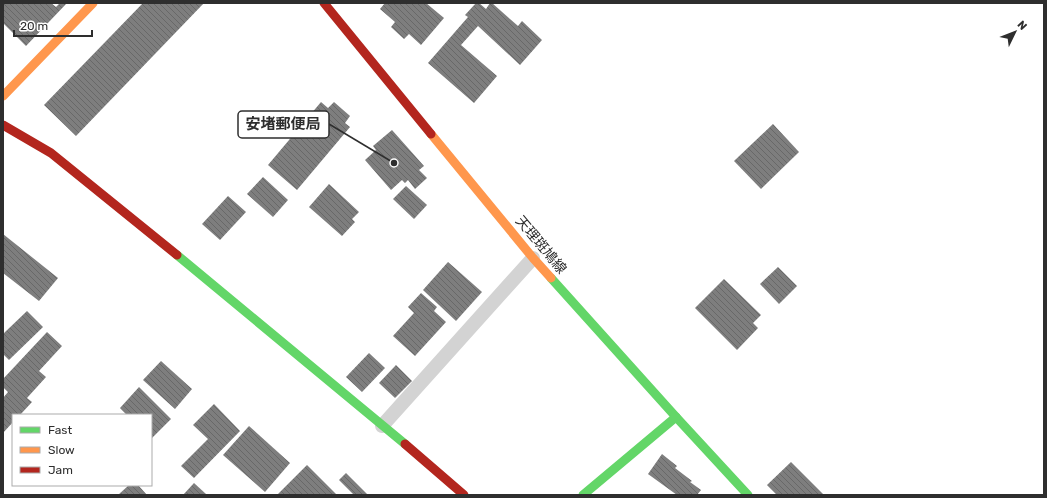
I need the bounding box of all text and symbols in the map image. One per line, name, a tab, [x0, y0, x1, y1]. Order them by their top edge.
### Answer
scale bar	[14, 12, 92, 38]
north arrow	[995, 12, 1035, 52]
text: N	[1014, 18, 1029, 33]
text: 20 m	[20, 19, 48, 33]
callout: 安堵郵便局	[238, 111, 329, 138]
text: 安堵郵便局	[245, 115, 321, 133]
street label: 天理斑鳩線	[512, 213, 570, 277]
legend	[12, 414, 152, 486]
text: Fast	[48, 423, 72, 437]
text: Slow	[48, 443, 75, 457]
text: Jam	[48, 463, 73, 477]

